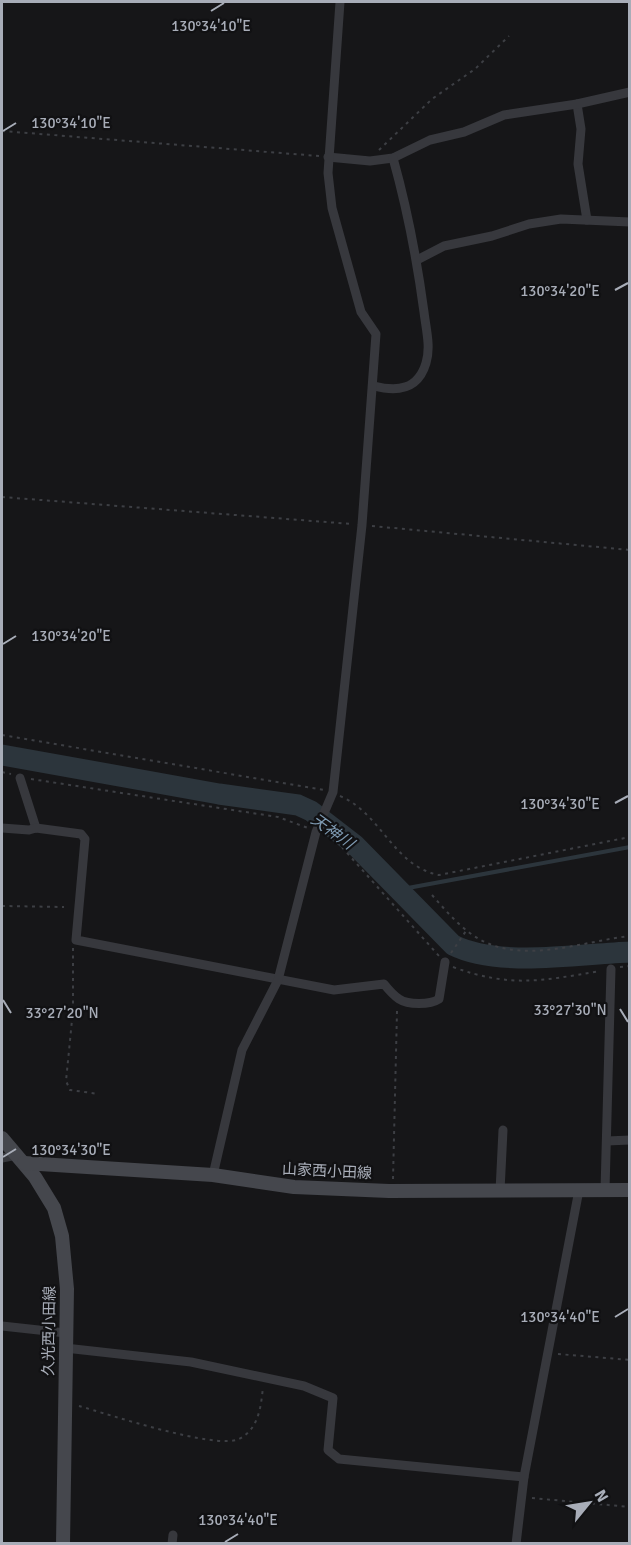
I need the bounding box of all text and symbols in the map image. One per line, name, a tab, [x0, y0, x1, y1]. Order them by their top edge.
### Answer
text: 130°34'10"E	[171, 17, 251, 35]
text: 130°34'10"E	[31, 114, 111, 132]
text: 130°34'20"E	[520, 282, 600, 300]
text: 130°34'20"E	[31, 627, 111, 645]
text: 130°34'30"E	[520, 795, 600, 813]
water label: 天神川	[307, 810, 359, 855]
text: 33°27'30"N	[533, 1001, 607, 1019]
text: 33°27'20"N	[25, 1004, 99, 1022]
text: 130°34'30"E	[31, 1141, 111, 1159]
street label: 山家西小田線	[282, 1160, 372, 1182]
street label: 久光西小田線	[39, 1286, 59, 1376]
text: 130°34'40"E	[520, 1308, 600, 1326]
north arrow	[559, 1473, 619, 1533]
text: N	[590, 1486, 613, 1506]
text: 130°34'40"E	[198, 1511, 278, 1529]

